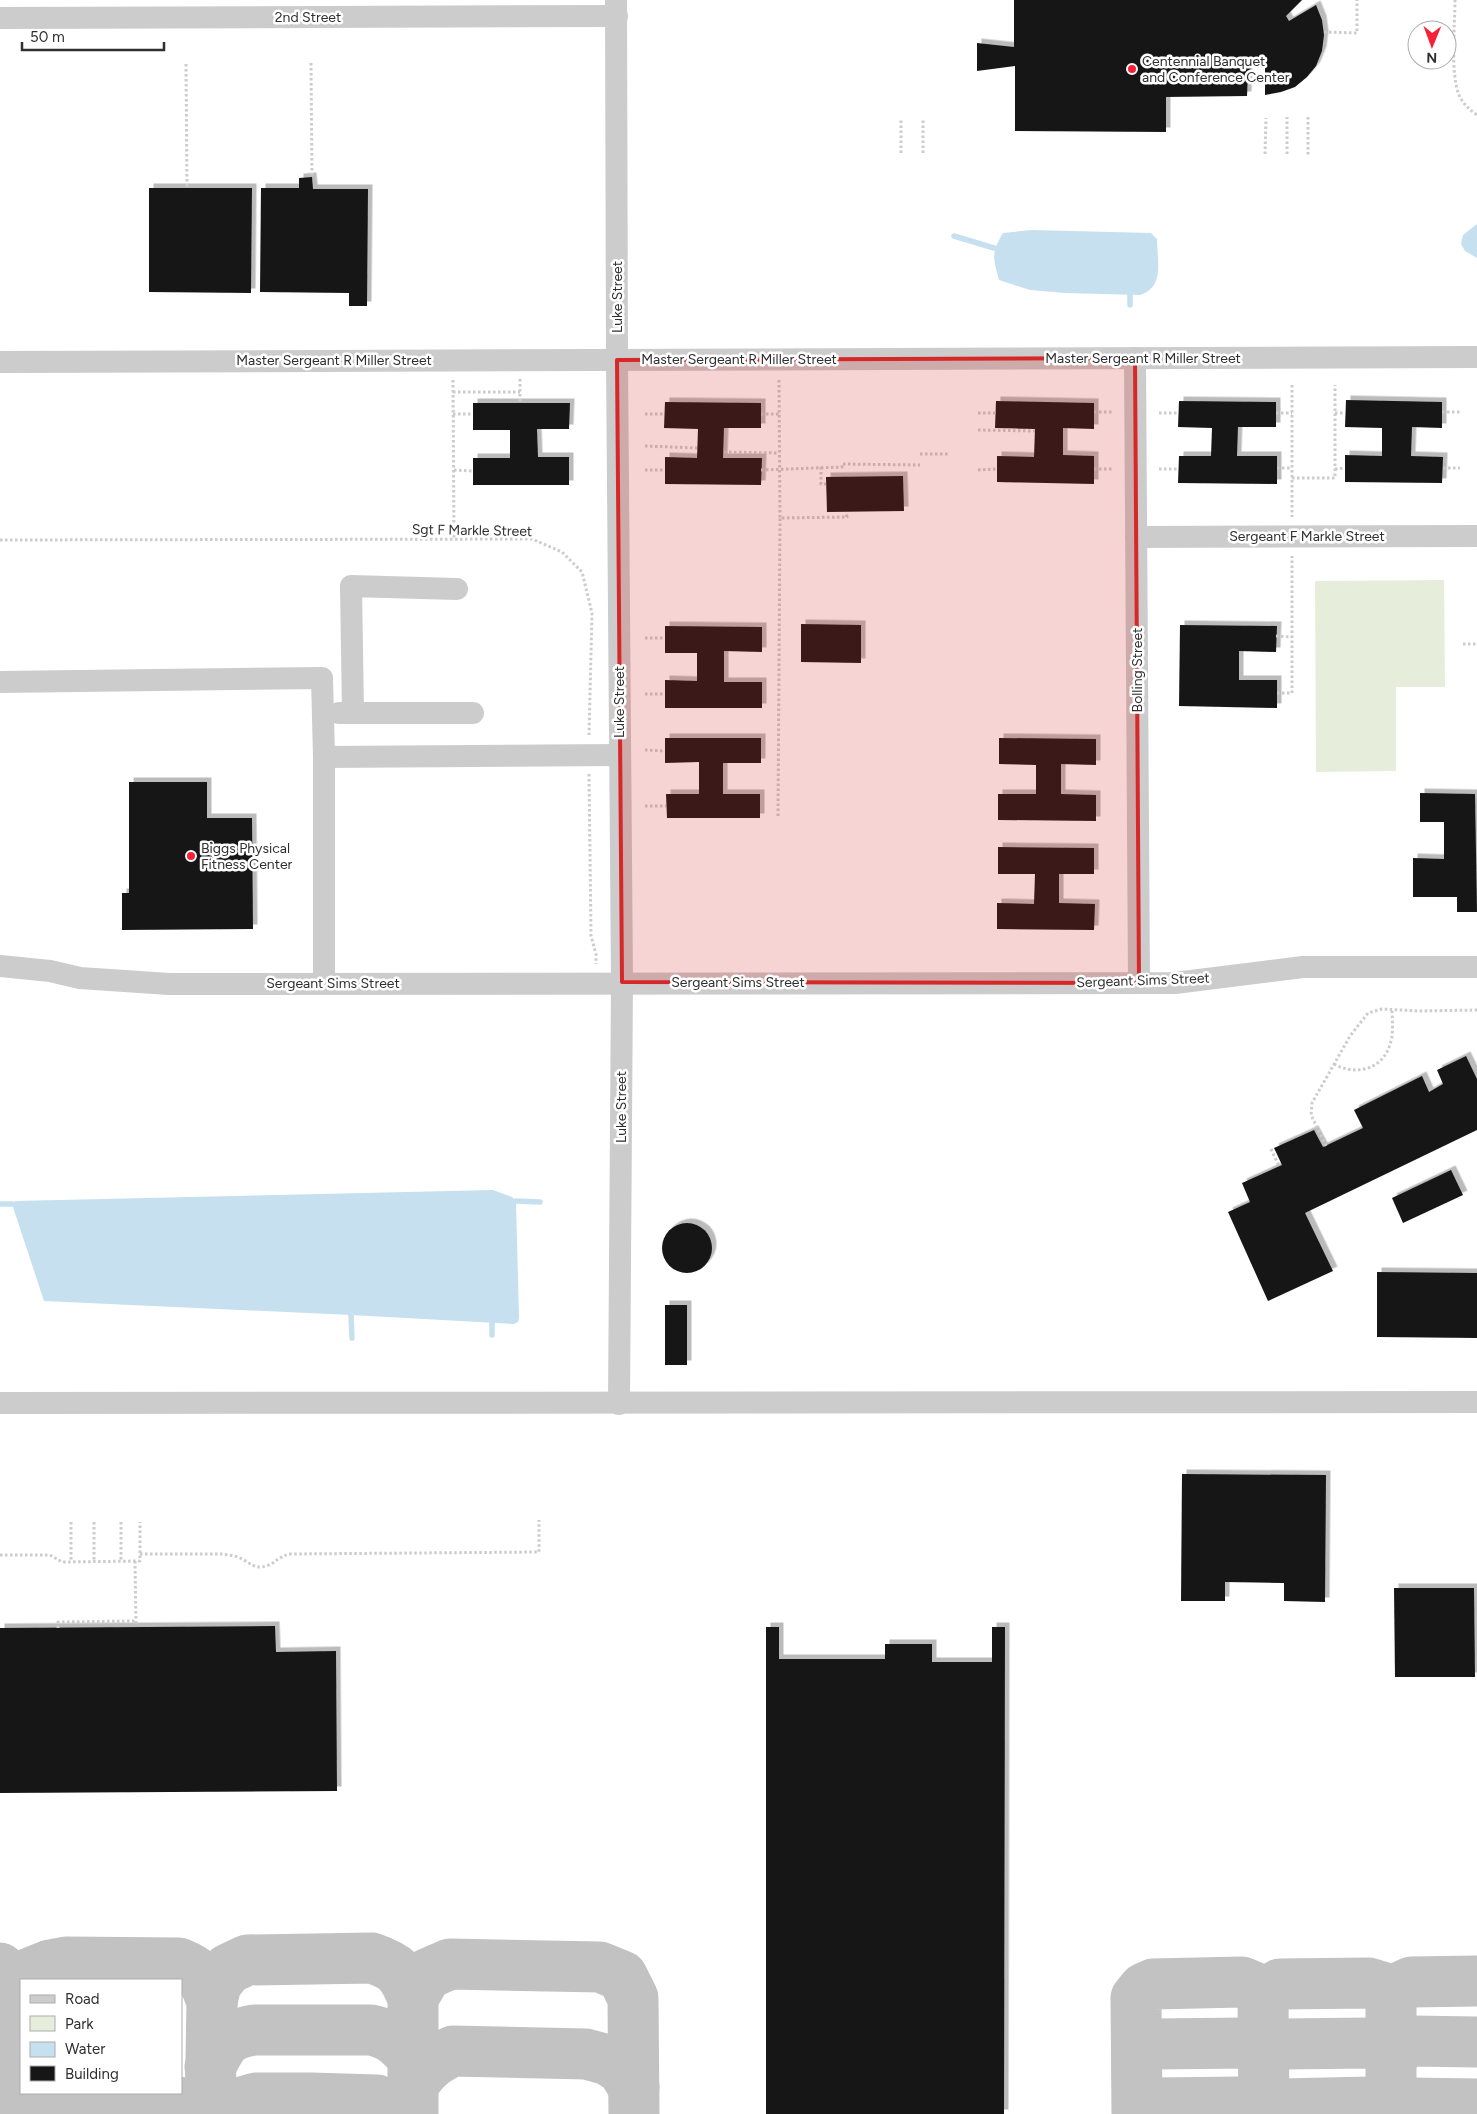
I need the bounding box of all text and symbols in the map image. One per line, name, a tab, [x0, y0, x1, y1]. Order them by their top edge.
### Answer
street label: 2nd Street	[275, 9, 341, 26]
scale bar	[22, 20, 165, 52]
north arrow	[1407, 20, 1457, 70]
text: 50 m	[30, 28, 65, 46]
text: N	[1426, 49, 1437, 66]
place label: Centennial Banquet and Conference Center	[1142, 53, 1290, 86]
marker: Centennial Banquet and Conference Center	[1126, 63, 1138, 75]
street label: Luke Street	[609, 261, 626, 333]
street label: Master Sergeant R Miller Street	[1045, 350, 1241, 367]
street label: Master Sergeant R Miller Street	[641, 351, 837, 368]
street label: Master Sergeant R Miller Street	[236, 352, 432, 369]
street label: Sgt F Markle Street	[412, 521, 532, 540]
street label: Sergeant F Markle Street	[1229, 528, 1385, 545]
street label: Bolling Street	[1129, 628, 1146, 712]
street label: Luke Street	[611, 666, 628, 738]
place label: Biggs Physical Fitness Center	[201, 840, 293, 873]
marker: Biggs Physical Fitness Center	[185, 850, 197, 862]
street label: Sergeant Sims Street	[1076, 970, 1210, 991]
street label: Sergeant Sims Street	[671, 974, 805, 991]
street label: Sergeant Sims Street	[266, 975, 400, 992]
street label: Luke Street	[613, 1071, 630, 1143]
legend	[20, 1979, 182, 2094]
text: Road	[65, 1990, 100, 2008]
text: Park	[65, 2015, 94, 2033]
text: Water	[65, 2040, 105, 2058]
text: Building	[65, 2065, 119, 2083]

